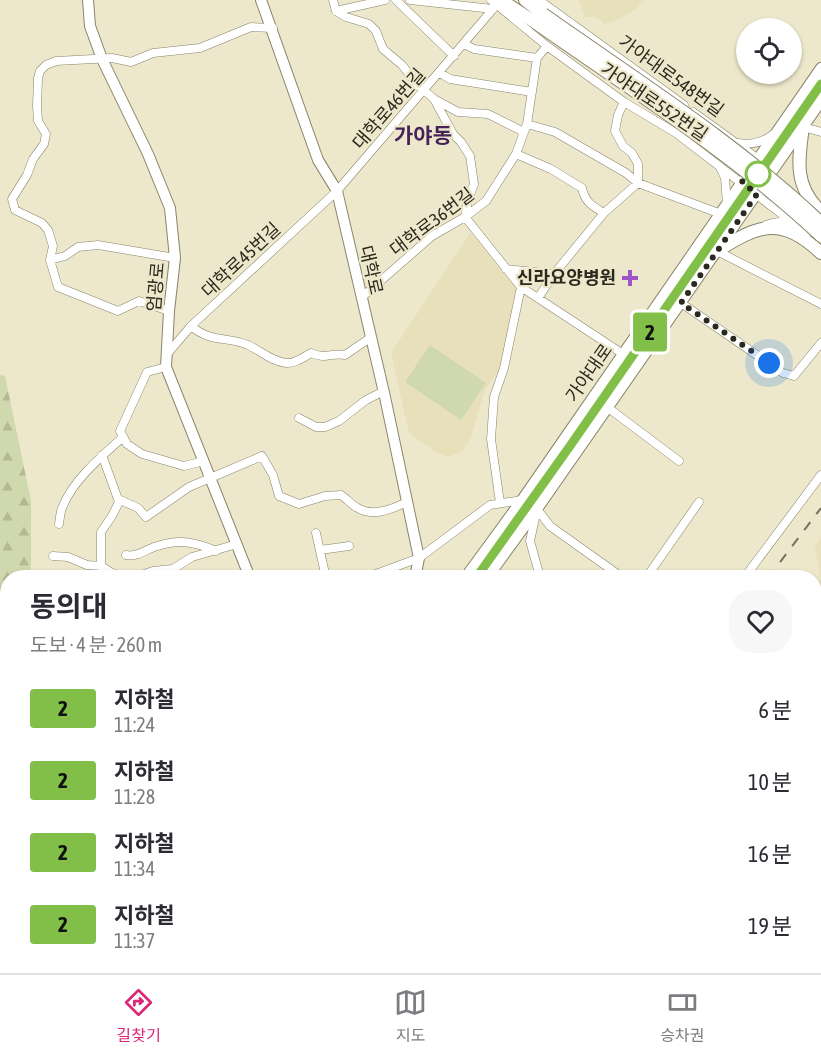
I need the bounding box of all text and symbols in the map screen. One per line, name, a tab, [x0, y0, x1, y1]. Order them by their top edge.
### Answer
map controls	[736, 18, 802, 84]
button: locate	[736, 18, 802, 84]
street label: 가야대로548번길	[615, 30, 728, 121]
street label: 가야대로552번길	[597, 58, 712, 145]
street label: 대학로46번길	[348, 64, 429, 153]
district label: 가야동	[394, 123, 452, 147]
unlabelled marker	[745, 161, 771, 187]
street label: 대학로36번길	[386, 183, 478, 260]
street label: 대학로45번길	[197, 218, 284, 301]
street label: 대학로	[356, 243, 387, 296]
street label: 엄광로	[143, 261, 168, 313]
place label: 신라요양병원	[517, 267, 616, 288]
marker: 신라요양병원	[621, 269, 639, 287]
line badge: 2	[630, 312, 670, 352]
text: 2	[645, 320, 655, 344]
street label: 가야대로	[561, 340, 616, 406]
your location	[754, 348, 784, 378]
text: 동의대	[30, 590, 107, 622]
button: heart	[729, 590, 792, 653]
text: 도보 · 4 분 · 260 m	[30, 633, 162, 656]
text: 지하철	[114, 686, 175, 712]
text: 2	[58, 696, 68, 720]
text: 6 분	[758, 697, 792, 723]
text: 11:24	[114, 713, 155, 736]
text: 지하철	[114, 758, 175, 784]
text: 2	[58, 768, 68, 792]
text: 10 분	[748, 769, 792, 795]
text: 11:28	[114, 785, 155, 808]
text: 지하철	[114, 830, 175, 856]
text: 2	[58, 840, 68, 864]
text: 16 분	[748, 841, 792, 867]
text: 11:34	[114, 857, 155, 880]
text: 지하철	[114, 902, 175, 928]
text: 2	[58, 912, 68, 936]
text: 19 분	[748, 913, 792, 939]
text: 11:37	[114, 929, 155, 952]
tab: 길찾기	[117, 986, 161, 1046]
tab: 지도	[394, 986, 427, 1046]
tab: 승차권	[660, 986, 704, 1046]

